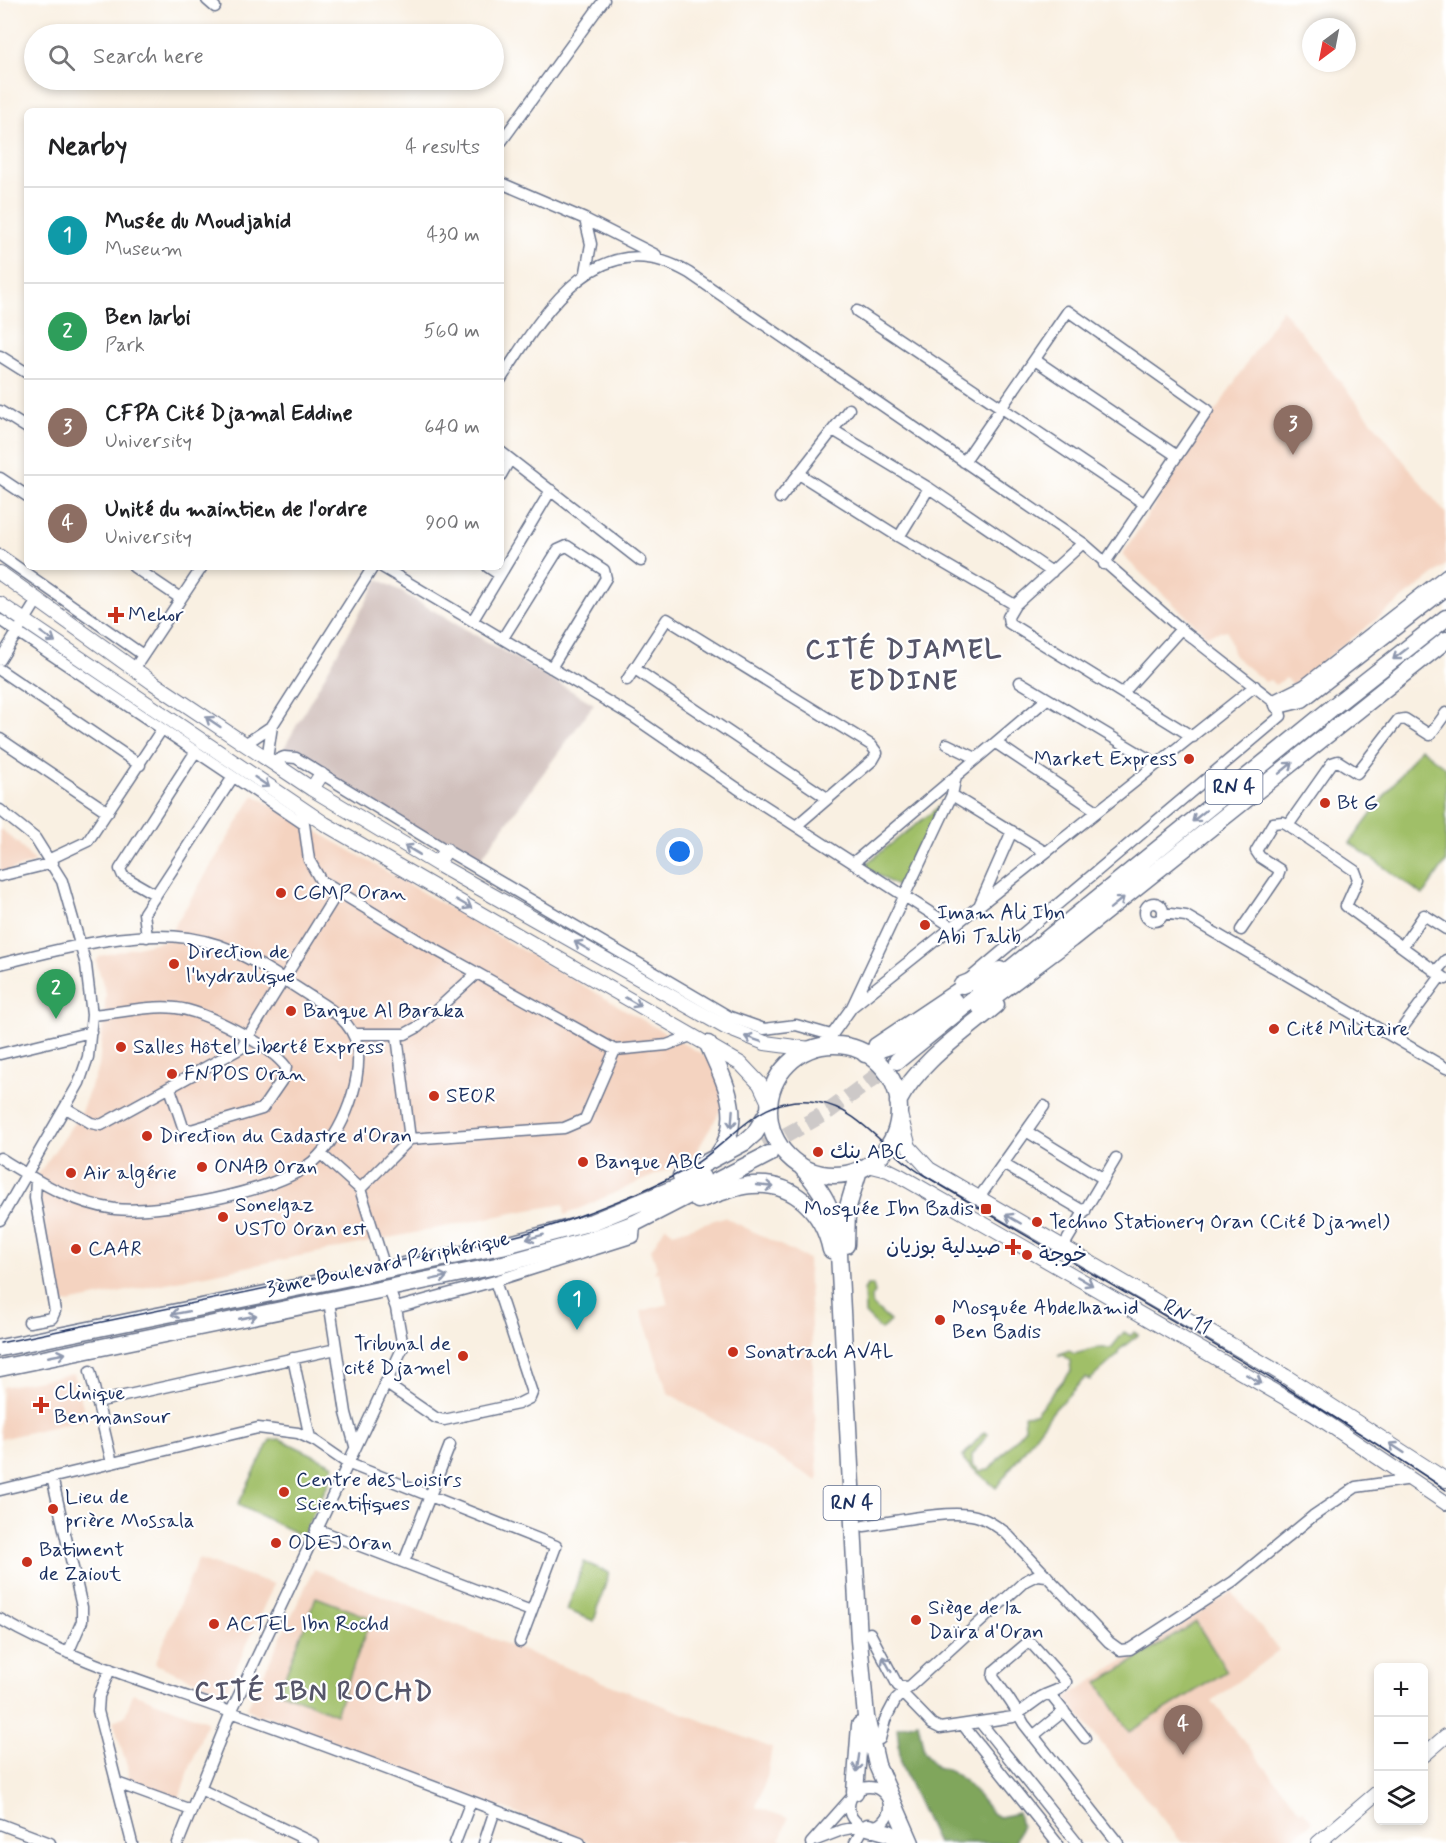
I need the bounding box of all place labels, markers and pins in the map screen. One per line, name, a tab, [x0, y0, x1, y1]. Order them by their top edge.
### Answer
pin: 3	[1274, 406, 1312, 455]
place label: Mehor	[128, 601, 184, 629]
marker: Mehor	[109, 608, 123, 622]
place label: Market Express	[1034, 745, 1177, 773]
marker: Market Express	[1182, 752, 1196, 766]
place label: Bt G	[1337, 789, 1378, 817]
marker: Bt G	[1318, 796, 1332, 810]
place label: CGMP Oran	[293, 879, 407, 907]
marker: CGMP Oran	[274, 886, 288, 900]
place label: Imam Ali Ibn Abi Talib	[937, 899, 1066, 951]
marker: Imam Ali Ibn Abi Talib	[918, 918, 932, 932]
place label: Direction de l'hydraulique	[186, 938, 295, 990]
marker: Direction de l'hydraulique	[167, 957, 181, 971]
pin: 2	[36, 970, 76, 1019]
place label: Banque Al Baraka	[303, 997, 465, 1025]
marker: Banque Al Baraka	[284, 1004, 298, 1018]
place label: Cité Militaire	[1286, 1015, 1409, 1043]
marker: Cité Militaire	[1267, 1022, 1281, 1036]
place label: Salles Hôtel Liberté Express	[133, 1033, 384, 1061]
marker: Salles Hôtel Liberté Express	[114, 1040, 128, 1054]
place label: FNPOS Oran	[184, 1060, 306, 1088]
marker: FNPOS Oran	[165, 1067, 179, 1081]
place label: SEOR	[446, 1082, 496, 1110]
marker: SEOR	[427, 1089, 441, 1103]
place label: Direction du Cadastre d'Oran	[159, 1122, 412, 1150]
marker: Direction du Cadastre d'Oran	[140, 1129, 154, 1143]
place label: بنك ABC	[830, 1138, 906, 1166]
marker: بنك ABC	[811, 1145, 825, 1159]
place label: Banque ABC	[595, 1148, 705, 1176]
place label: ONAB Oran	[214, 1153, 317, 1181]
marker: Banque ABC	[576, 1155, 590, 1169]
place label: Air algérie	[83, 1159, 177, 1188]
marker: ONAB Oran	[195, 1160, 209, 1174]
marker: Air algérie	[64, 1166, 78, 1180]
place label: Sonelgaz USTO Oran est	[235, 1191, 367, 1243]
place label: Mosquée Ibn Badis	[804, 1195, 974, 1223]
marker: Mosquée Ibn Badis	[979, 1202, 993, 1216]
place label: Techno Stationery Oran (Cité Djamel)	[1049, 1208, 1390, 1236]
marker: Sonelgaz USTO Oran est	[216, 1210, 230, 1224]
marker: Techno Stationery Oran (Cité Djamel)	[1030, 1215, 1044, 1229]
place label: صيدلية بوزيان	[886, 1233, 1001, 1261]
place label: CAAR	[88, 1235, 142, 1263]
marker: صيدلية بوزيان	[1006, 1240, 1020, 1254]
place label: خوجة	[1039, 1241, 1087, 1269]
marker: CAAR	[69, 1242, 83, 1256]
marker: خوجة	[1020, 1248, 1034, 1262]
pin: 1	[558, 1280, 596, 1330]
place label: Mosquée Abdelhamid Ben Badis	[952, 1294, 1139, 1346]
marker: Mosquée Abdelhamid Ben Badis	[933, 1313, 947, 1327]
place label: Tribunal de cité Djamel	[344, 1330, 451, 1382]
place label: Sonatrach AVAL	[745, 1338, 894, 1366]
marker: Sonatrach AVAL	[726, 1345, 740, 1359]
marker: Tribunal de cité Djamel	[456, 1349, 470, 1363]
place label: Clinique Benmansour	[54, 1379, 171, 1431]
marker: Clinique Benmansour	[32, 1396, 50, 1414]
place label: Centre des Loisirs Scientifiques	[296, 1466, 462, 1518]
place label: Lieu de prière Mossala	[65, 1483, 195, 1535]
marker: Centre des Loisirs Scientifiques	[277, 1485, 291, 1499]
marker: Lieu de prière Mossala	[46, 1502, 60, 1516]
place label: ODEJ Oran	[288, 1529, 392, 1557]
place label: Batiment de Zaiout	[39, 1536, 124, 1588]
marker: ODEJ Oran	[269, 1536, 283, 1550]
marker: Batiment de Zaiout	[20, 1555, 34, 1569]
place label: Siège de la Daïra d'Oran	[928, 1594, 1044, 1646]
place label: ACTEL Ibn Rochd	[226, 1610, 389, 1638]
marker: Siège de la Daïra d'Oran	[909, 1613, 923, 1627]
marker: ACTEL Ibn Rochd	[207, 1617, 221, 1631]
pin: 4	[1164, 1706, 1202, 1755]

